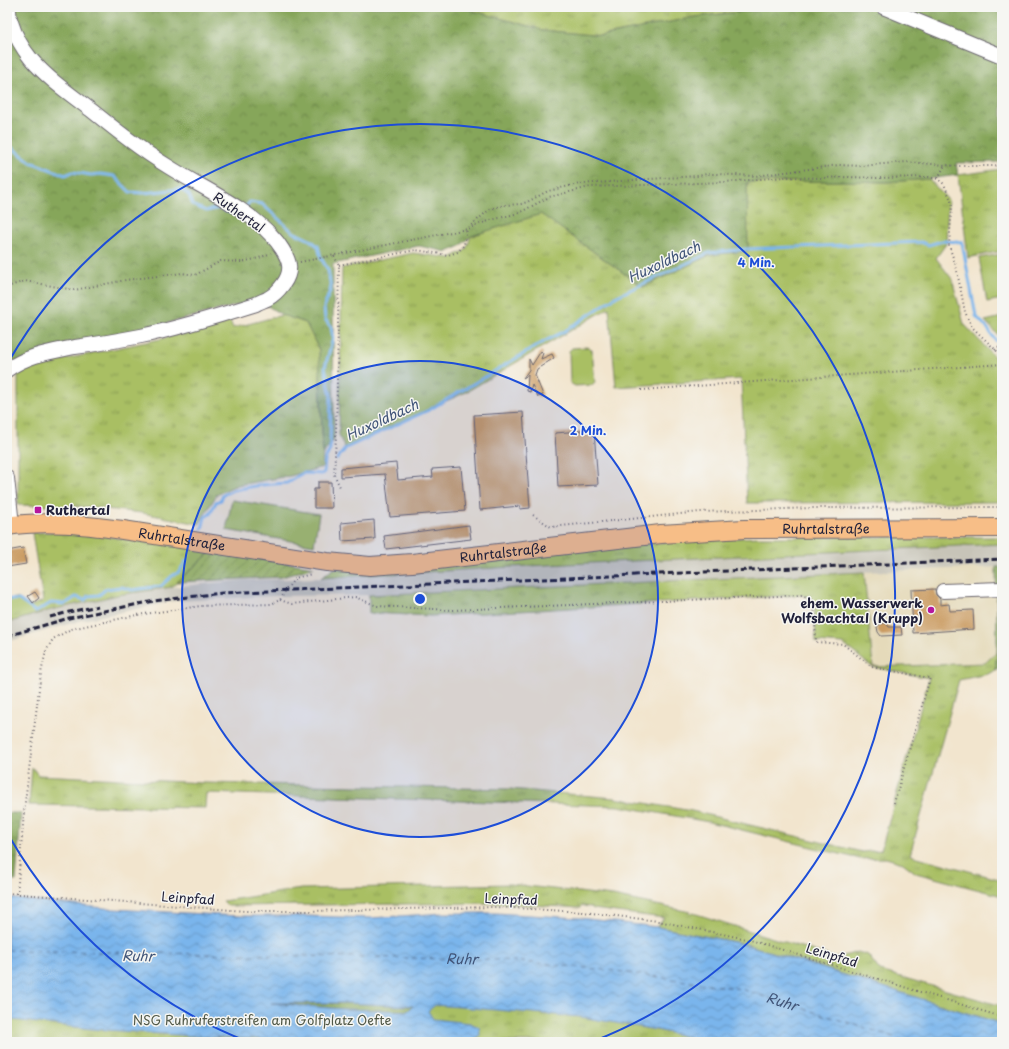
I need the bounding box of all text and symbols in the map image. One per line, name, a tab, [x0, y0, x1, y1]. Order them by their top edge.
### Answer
street label: Ruthertal	[210, 187, 269, 236]
water label: Huxoldbach	[624, 235, 704, 288]
text: 4 Min.	[737, 253, 775, 271]
water label: Huxoldbach	[342, 393, 422, 446]
text: 2 Min.	[570, 421, 606, 439]
place label: Ruthertal	[46, 500, 110, 519]
marker: Ruthertal	[33, 505, 43, 515]
street label: Ruhrtalstraße	[782, 519, 870, 538]
street label: Ruhrtalstraße	[137, 523, 227, 555]
street label: Ruhrtalstraße	[459, 537, 548, 566]
centre of rings	[413, 592, 427, 606]
place label: ehem. Wasserwerk Wolfsbachtal (Krupp)	[781, 593, 923, 627]
marker: ehem. Wasserwerk Wolfsbachtal (Krupp)	[926, 605, 936, 615]
street label: Leinpfad	[161, 886, 215, 909]
street label: Leinpfad	[484, 888, 538, 909]
street label: Leinpfad	[804, 938, 860, 971]
water label: Ruhr	[122, 945, 157, 966]
water label: Ruhr	[446, 948, 481, 970]
water label: Ruhr	[764, 987, 803, 1017]
park label: NSG Ruhruferstreifen am Golfplatz Oefte	[133, 1010, 391, 1029]

